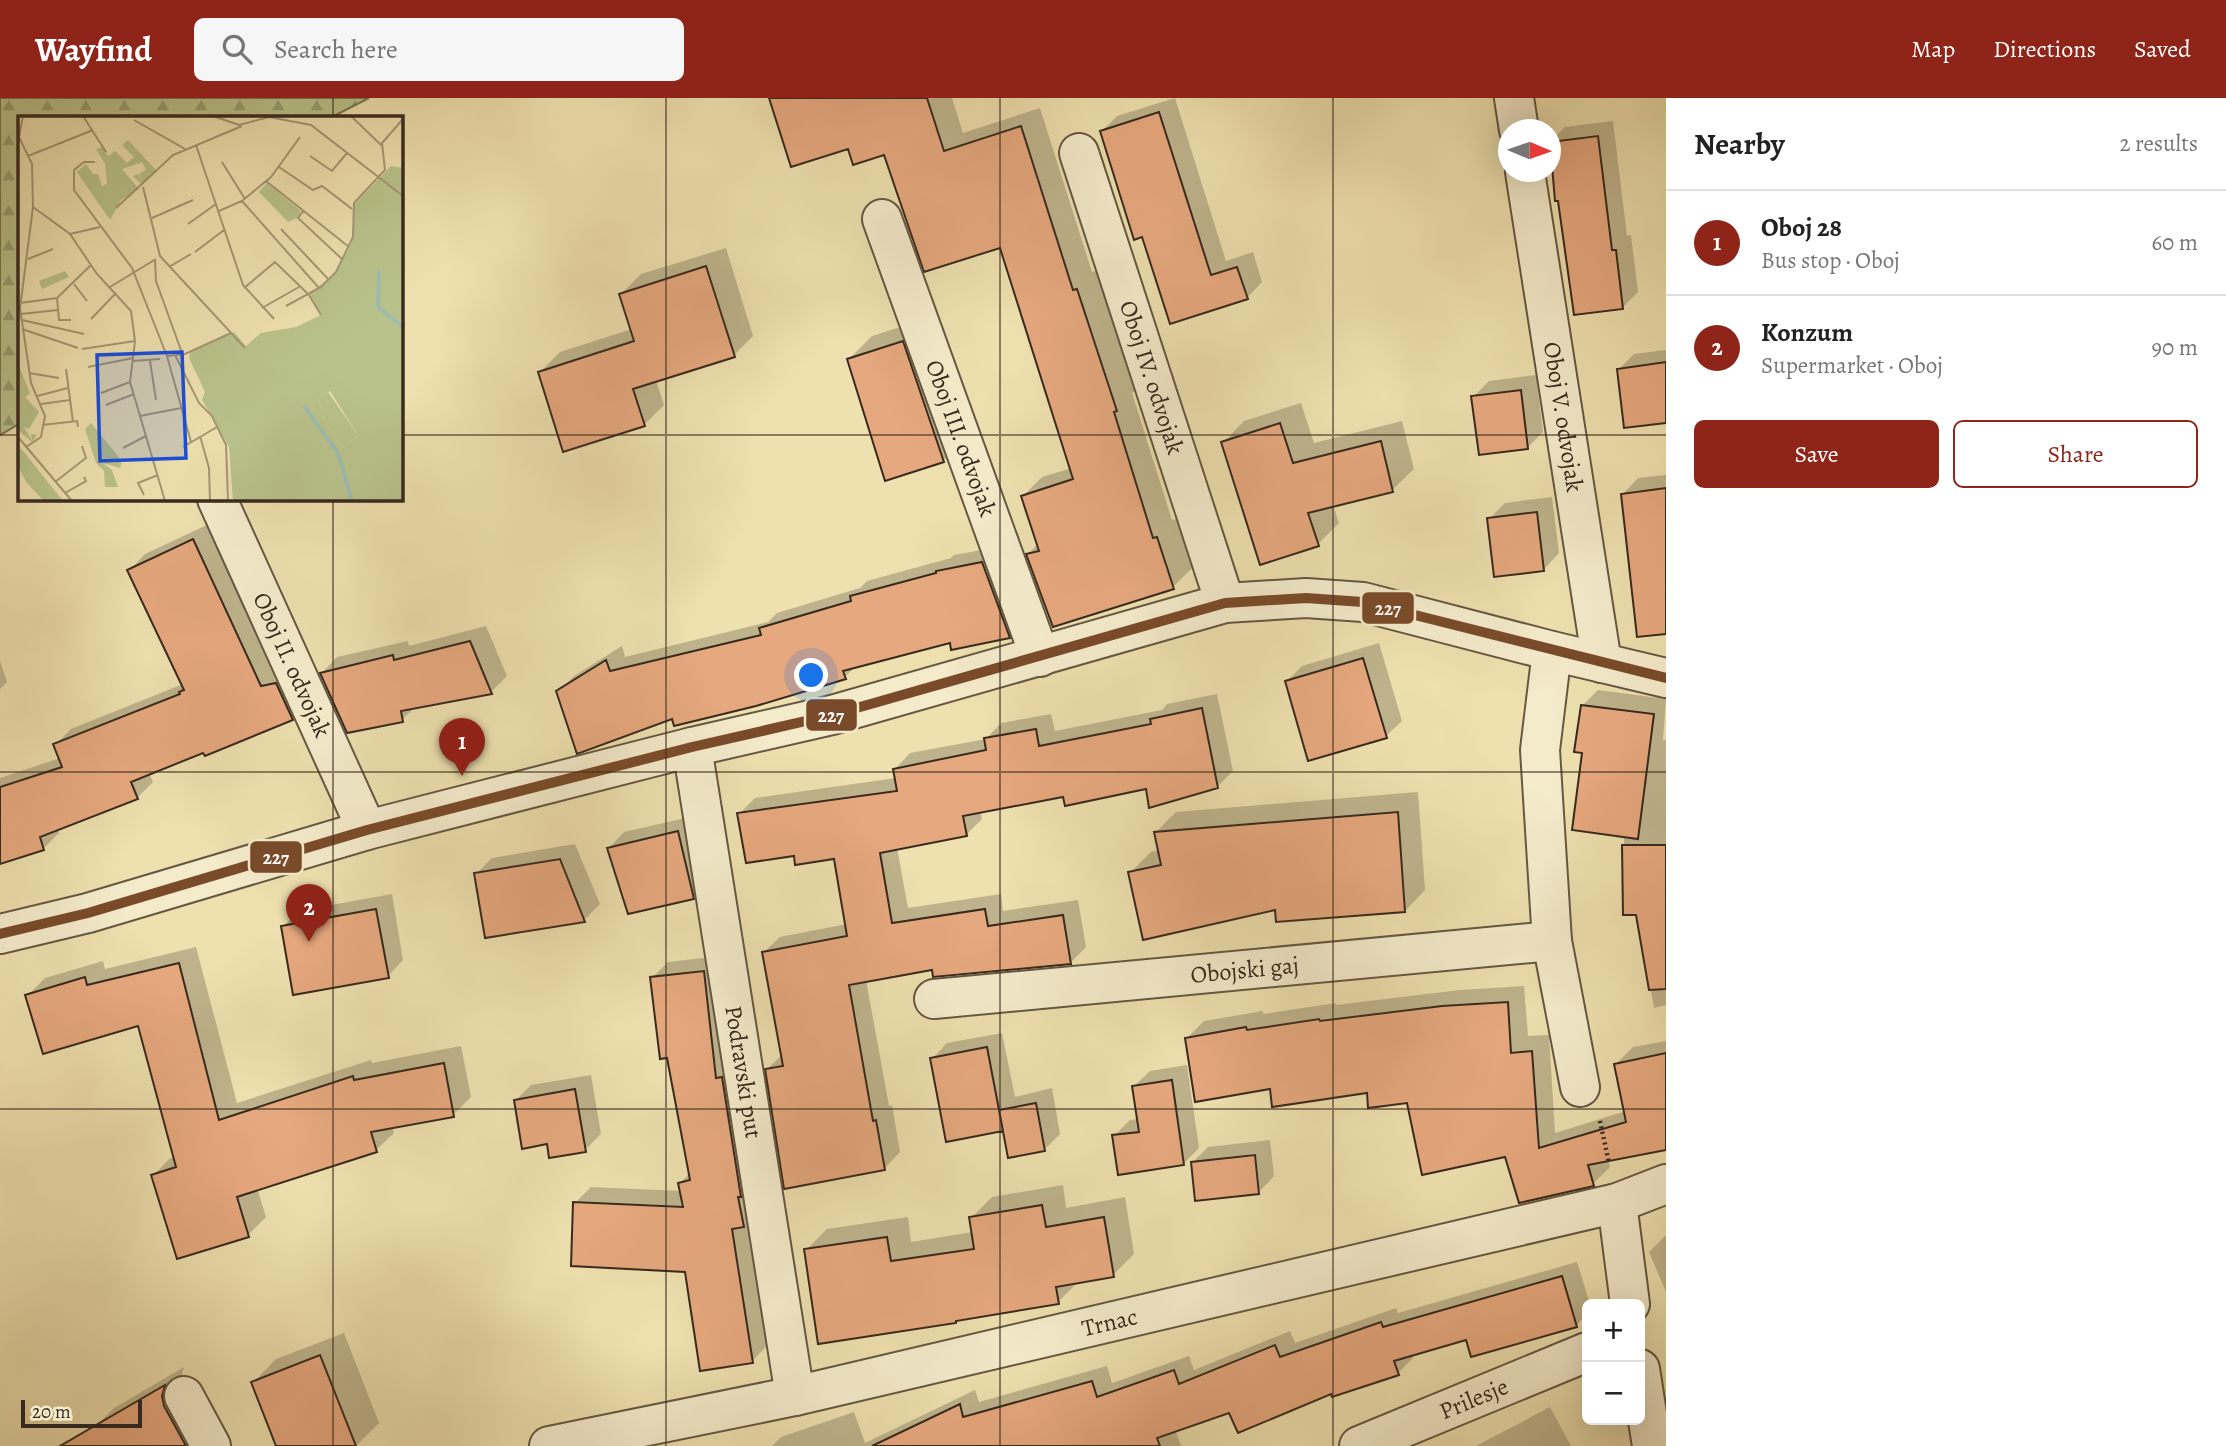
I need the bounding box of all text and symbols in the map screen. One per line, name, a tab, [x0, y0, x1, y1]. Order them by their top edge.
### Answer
search box	[194, 18, 684, 81]
text: Wayfind	[35, 27, 152, 72]
icon: search	[218, 30, 256, 68]
text: Search here	[274, 32, 398, 67]
text: Map	[1911, 33, 1955, 65]
text: Directions	[1993, 33, 2096, 65]
text: Saved	[2134, 33, 2191, 65]
inset map	[18, 116, 402, 500]
north arrow	[1498, 119, 1561, 182]
text: Nearby	[1694, 124, 1785, 164]
text: 2 results	[2120, 128, 2198, 159]
text: Oboj 28	[1761, 210, 1842, 245]
text: 1	[1713, 227, 1721, 258]
text: 60 m	[2151, 227, 2198, 258]
text: Bus stop · Oboj	[1761, 245, 1900, 276]
street label: Oboj IV. odvojak	[1112, 296, 1192, 459]
text: Konzum	[1761, 315, 1853, 350]
text: 2	[1711, 332, 1723, 363]
text: 90 m	[2152, 332, 2198, 363]
street label: Oboj V. odvojak	[1536, 340, 1591, 494]
text: Supermarket · Oboj	[1761, 350, 1943, 381]
street label: Oboj III. odvojak	[918, 355, 1004, 521]
button: Save	[1694, 420, 1939, 488]
button: Share	[1953, 420, 2198, 488]
street label: Oboj II. odvojak	[245, 587, 339, 742]
line badge: 227	[1361, 591, 1415, 625]
text: 227	[1375, 596, 1402, 622]
your location	[794, 658, 828, 692]
line badge: 227	[805, 698, 858, 732]
text: 227	[818, 703, 845, 729]
pin: 1	[439, 718, 485, 776]
line badge: 227	[249, 840, 303, 874]
text: 227	[263, 845, 290, 871]
pin: 2	[286, 884, 332, 942]
street label: Obojski gaj	[1189, 949, 1300, 991]
street label: Podravski put	[717, 1003, 770, 1141]
map controls	[1582, 1299, 1645, 1425]
button: +	[1582, 1299, 1645, 1362]
street label: Trnac	[1078, 1300, 1140, 1344]
button: −	[1582, 1362, 1645, 1425]
street label: Prilesje	[1434, 1370, 1513, 1427]
scale bar	[21, 1397, 142, 1429]
text: 20 m	[32, 1399, 71, 1425]

